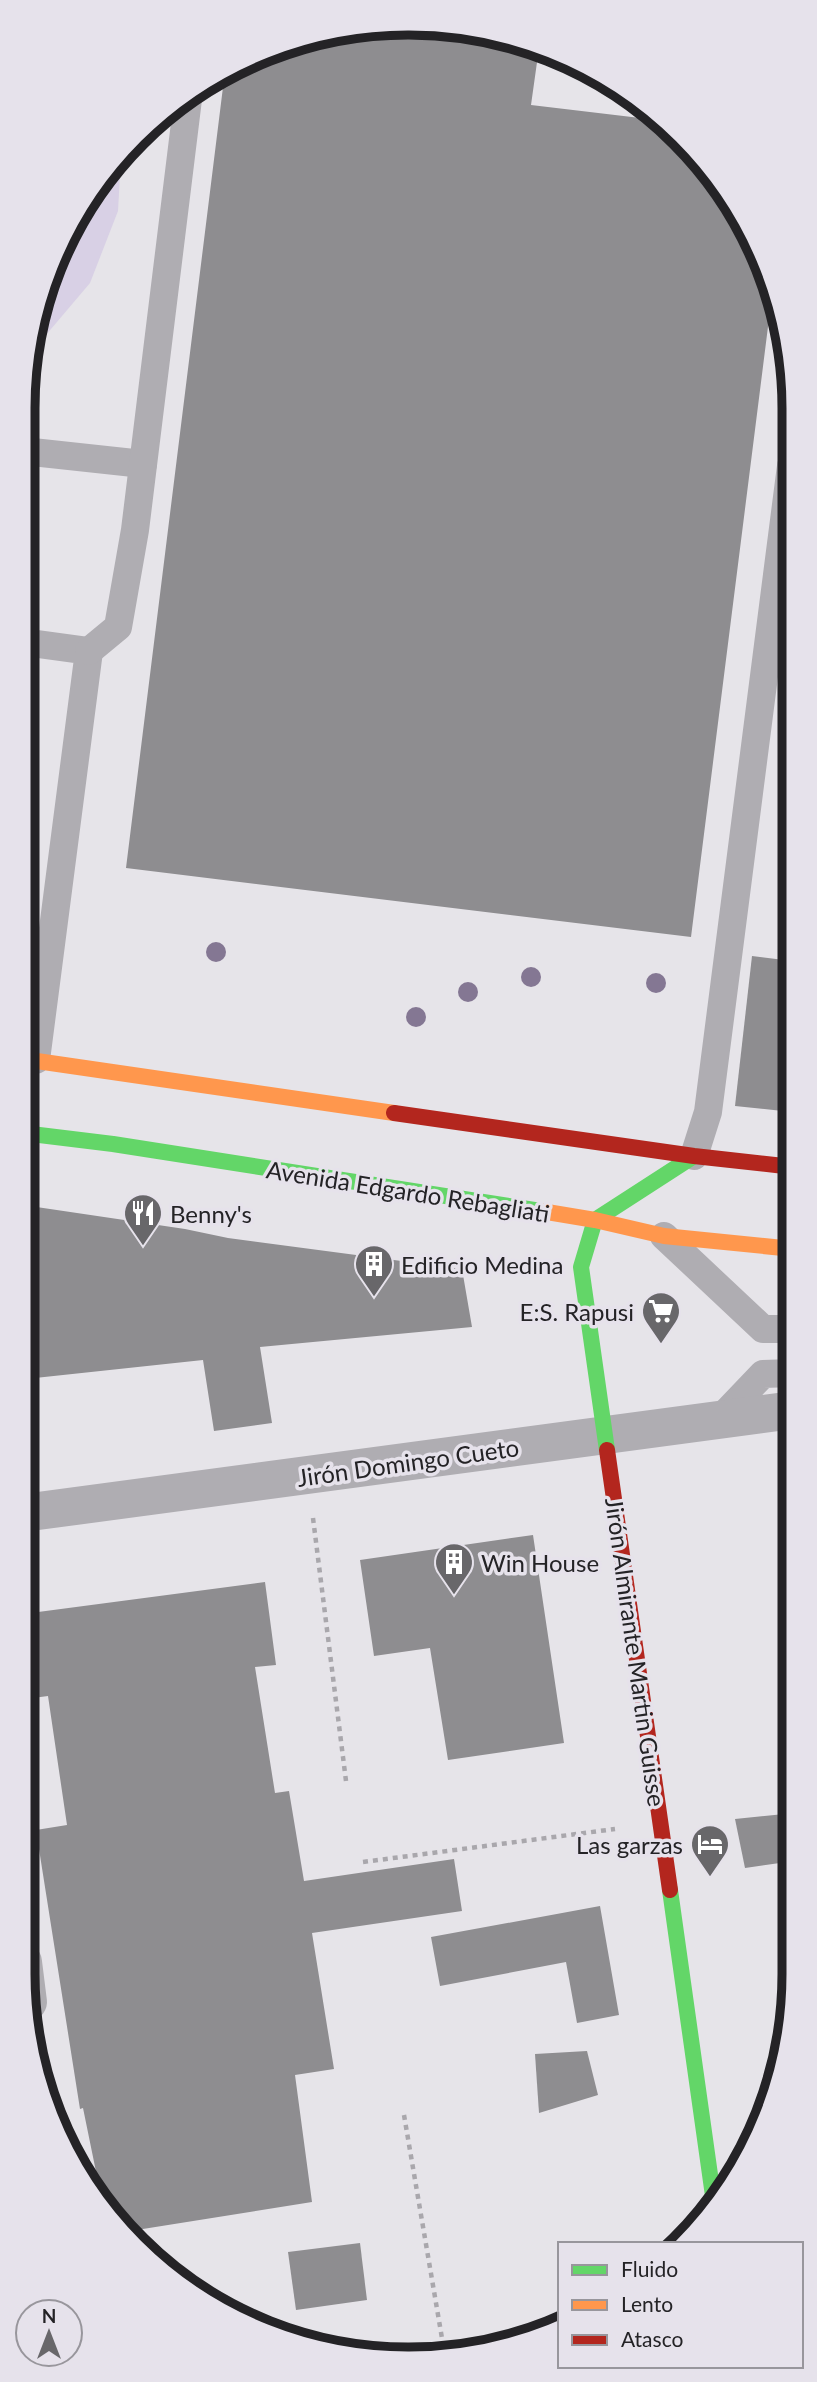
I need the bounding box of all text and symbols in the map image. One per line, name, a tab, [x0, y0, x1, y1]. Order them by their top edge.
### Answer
street label: Avenida Edgardo Rebagliati	[264, 1154, 552, 1228]
restaurant icon: Benny's	[122, 1192, 164, 1247]
place label: Benny's	[170, 1199, 252, 1228]
building icon: Edificio Medina	[353, 1243, 395, 1298]
place label: Edificio Medina	[401, 1250, 563, 1279]
supermarket icon: E:S. Rapusi	[640, 1290, 682, 1345]
place label: E:S. Rapusi	[520, 1297, 634, 1326]
street label: Jirón Domingo Cueto	[295, 1432, 521, 1492]
street label: Jirón Almirante Martin Guisse	[600, 1496, 672, 1808]
building icon: Win House	[433, 1541, 475, 1596]
place label: Win House	[481, 1548, 599, 1577]
hotel icon: Las garzas	[689, 1823, 731, 1878]
place label: Las garzas	[576, 1830, 683, 1859]
legend	[558, 2242, 803, 2368]
text: Fluido	[621, 2256, 678, 2281]
text: Lento	[621, 2291, 673, 2316]
north arrow	[14, 2298, 84, 2368]
text: N	[42, 2304, 56, 2327]
text: Atasco	[621, 2326, 683, 2351]

